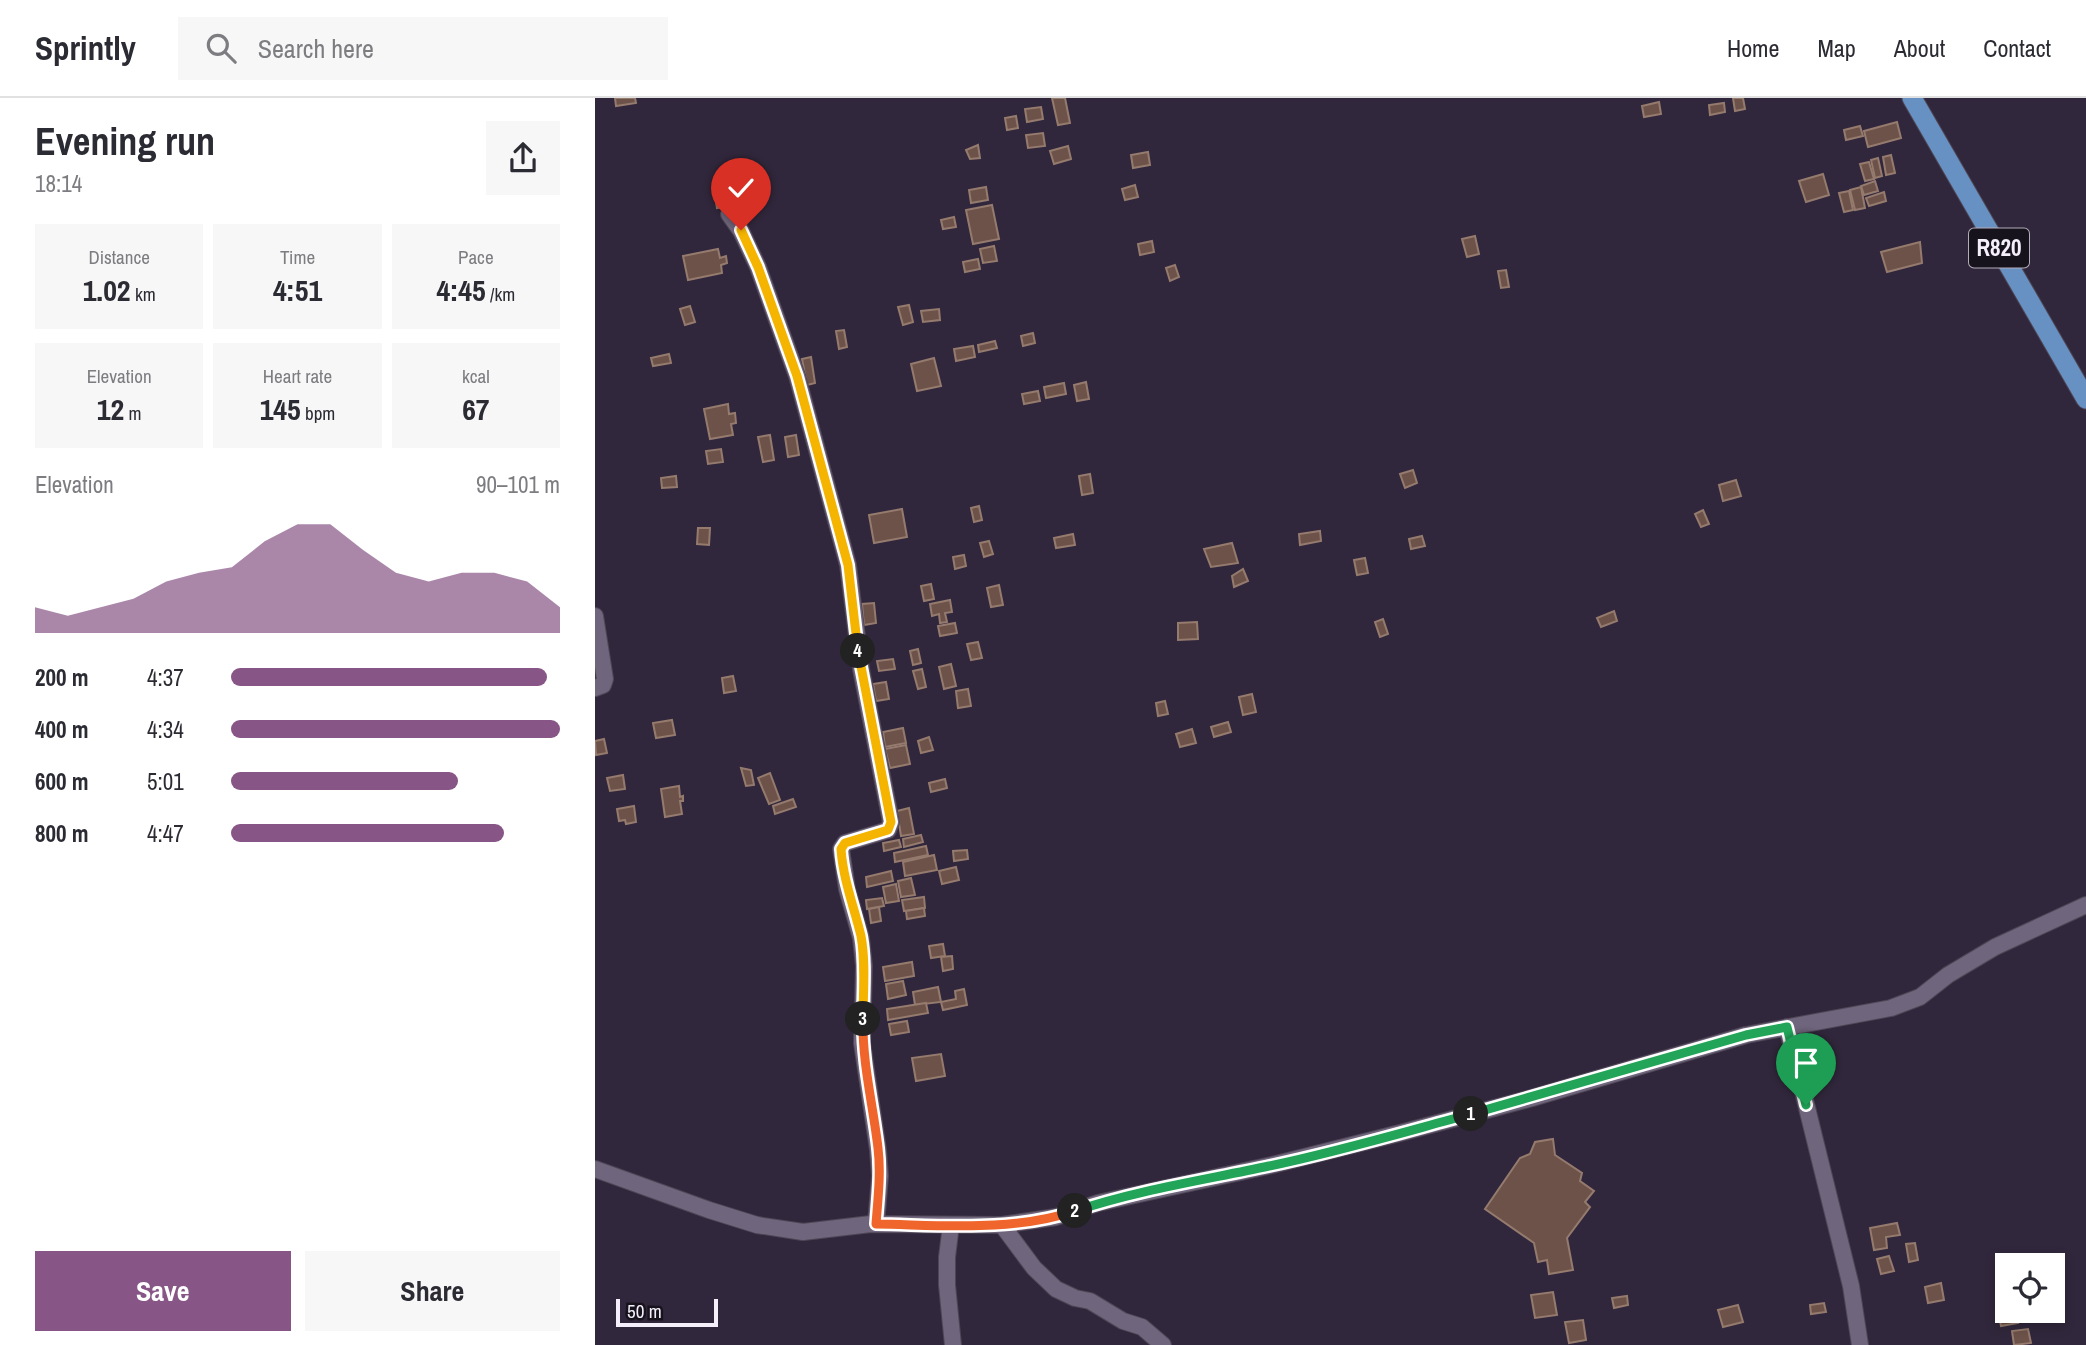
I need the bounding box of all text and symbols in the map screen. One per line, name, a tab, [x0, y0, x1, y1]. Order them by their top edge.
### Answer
search box	[178, 17, 668, 80]
text: Sprintly	[35, 26, 136, 70]
icon: search	[202, 29, 240, 67]
text: Search here	[258, 31, 374, 66]
text: Home	[1727, 32, 1779, 64]
text: Map	[1817, 32, 1856, 64]
text: About	[1894, 32, 1945, 64]
text: Contact	[1983, 32, 2051, 64]
text: Evening run	[35, 116, 215, 167]
button: share	[486, 121, 560, 195]
pin	[711, 158, 771, 230]
text: 18:14	[35, 168, 82, 199]
icon: check	[722, 169, 760, 207]
road number: R820	[1969, 228, 2029, 267]
text: Distance	[88, 244, 150, 270]
text: Time	[280, 244, 315, 270]
text: Pace	[458, 244, 494, 270]
text: 1.02	[83, 270, 131, 310]
text: 4:51	[273, 270, 322, 310]
text: 4:45	[436, 270, 486, 310]
text: km	[131, 281, 156, 307]
text: /km	[486, 281, 515, 307]
text: Elevation	[87, 363, 152, 389]
text: Heart rate	[263, 363, 332, 389]
text: kcal	[462, 363, 490, 389]
text: 12	[97, 389, 124, 429]
text: 145	[260, 389, 301, 429]
text: 67	[462, 389, 490, 429]
text: m	[124, 400, 142, 426]
text: bpm	[301, 400, 335, 426]
text: Elevation	[35, 469, 114, 500]
text: 90–101 m	[476, 469, 560, 500]
pin: 4	[841, 634, 875, 668]
text: 4	[853, 637, 862, 663]
text: 200 m	[35, 662, 88, 693]
text: 4:37	[147, 662, 184, 693]
text: 400 m	[35, 714, 88, 745]
text: 4:34	[147, 714, 184, 745]
text: 600 m	[35, 766, 88, 797]
text: 5:01	[147, 766, 184, 797]
text: 800 m	[35, 818, 88, 849]
text: 4:47	[147, 818, 184, 849]
pin: 3	[845, 1002, 881, 1037]
text: 3	[858, 1005, 867, 1031]
pin	[1776, 1033, 1836, 1105]
icon: arrive	[1787, 1044, 1825, 1082]
pin: 1	[1453, 1096, 1489, 1132]
text: 1	[1466, 1100, 1475, 1126]
pin: 2	[1057, 1194, 1093, 1228]
text: 2	[1070, 1197, 1079, 1223]
button: Save	[35, 1251, 291, 1331]
button: Share	[305, 1251, 560, 1331]
map controls	[1995, 1253, 2065, 1323]
button: locate	[1995, 1253, 2065, 1323]
scale bar	[616, 1296, 717, 1328]
text: 50 m	[627, 1298, 662, 1324]

